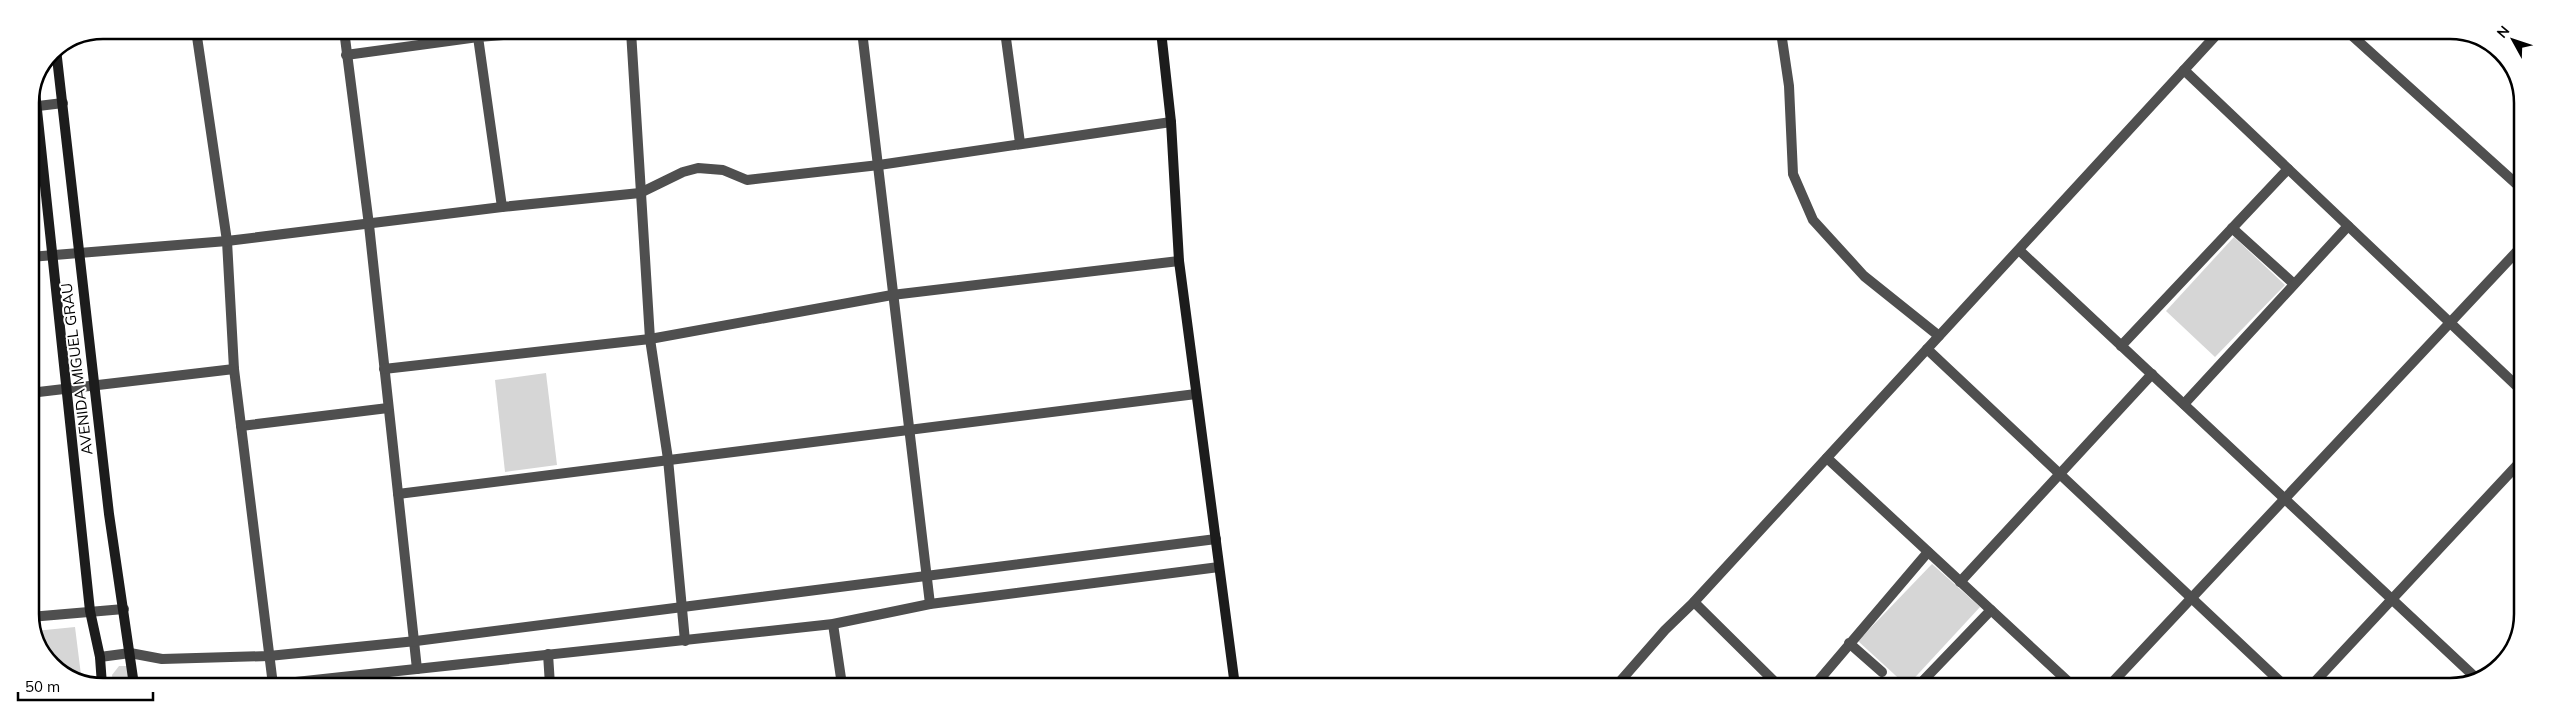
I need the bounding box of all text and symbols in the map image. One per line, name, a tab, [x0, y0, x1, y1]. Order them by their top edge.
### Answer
north arrow	[2488, 15, 2538, 65]
text: N	[2493, 22, 2513, 41]
street label: AVENIDA MIGUEL GRAU	[57, 282, 96, 456]
scale bar	[18, 670, 152, 702]
text: 50 m	[25, 677, 60, 696]

